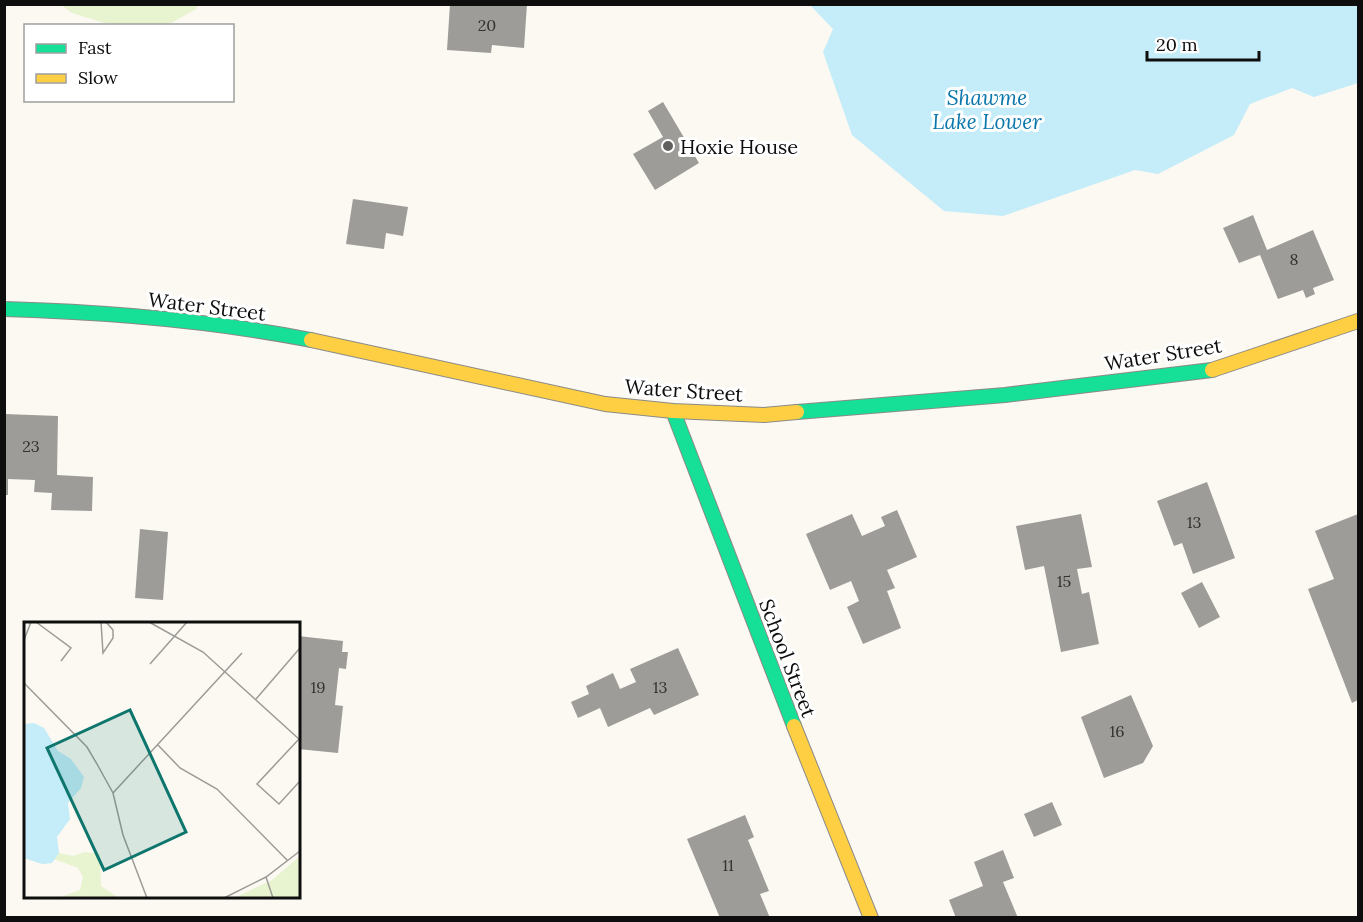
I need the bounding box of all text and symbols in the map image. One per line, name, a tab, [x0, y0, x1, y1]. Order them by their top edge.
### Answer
house number: 20	[478, 15, 496, 35]
legend	[24, 24, 234, 102]
scale bar	[1147, 24, 1260, 62]
text: 20 m	[1156, 33, 1198, 56]
text: Fast	[78, 36, 112, 59]
text: Slow	[78, 66, 118, 89]
water label: Shawme Lake Lower	[932, 84, 1042, 135]
place label: Hoxie House	[680, 134, 798, 159]
marker: Hoxie House	[661, 139, 675, 153]
house number: 8	[1290, 249, 1299, 269]
street label: Water Street	[147, 286, 268, 326]
street label: Water Street	[1103, 332, 1224, 376]
street label: Water Street	[624, 373, 744, 407]
house number: 23	[22, 436, 40, 456]
house number: 13	[1187, 512, 1201, 532]
house number: 15	[1057, 571, 1071, 591]
street label: School Street	[754, 595, 822, 721]
inset map	[24, 622, 300, 898]
house number: 19	[310, 677, 326, 697]
house number: 13	[653, 677, 667, 697]
house number: 16	[1109, 721, 1125, 741]
house number: 11	[722, 855, 734, 875]

